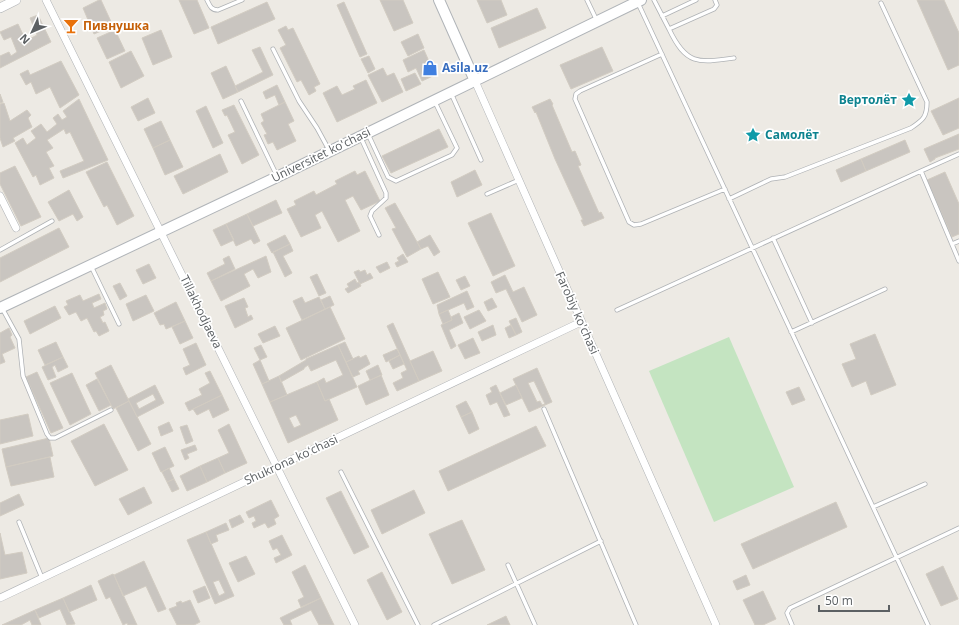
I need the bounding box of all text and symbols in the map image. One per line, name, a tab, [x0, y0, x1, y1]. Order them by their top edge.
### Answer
north arrow	[12, 12, 52, 52]
bar icon: Пивнушка	[62, 17, 80, 35]
place label: Пивнушка	[83, 17, 149, 34]
text: N	[16, 31, 33, 48]
shop icon: Asila.uz	[421, 59, 439, 77]
place label: Asila.uz	[442, 59, 488, 76]
place label: Вертолёт	[839, 91, 897, 108]
place icon: Вертолёт	[900, 91, 918, 109]
street label: Universitet ko'chasi	[268, 123, 373, 186]
place icon: Самолёт	[744, 126, 762, 144]
place label: Самолёт	[765, 126, 819, 143]
street label: Farobiy ko'chasi	[552, 269, 603, 357]
street label: Tillakhodjaeva	[176, 272, 227, 351]
street label: Shukrona koʻchasi	[241, 430, 340, 489]
scale bar	[819, 587, 889, 613]
text: 50 m	[825, 592, 853, 609]

